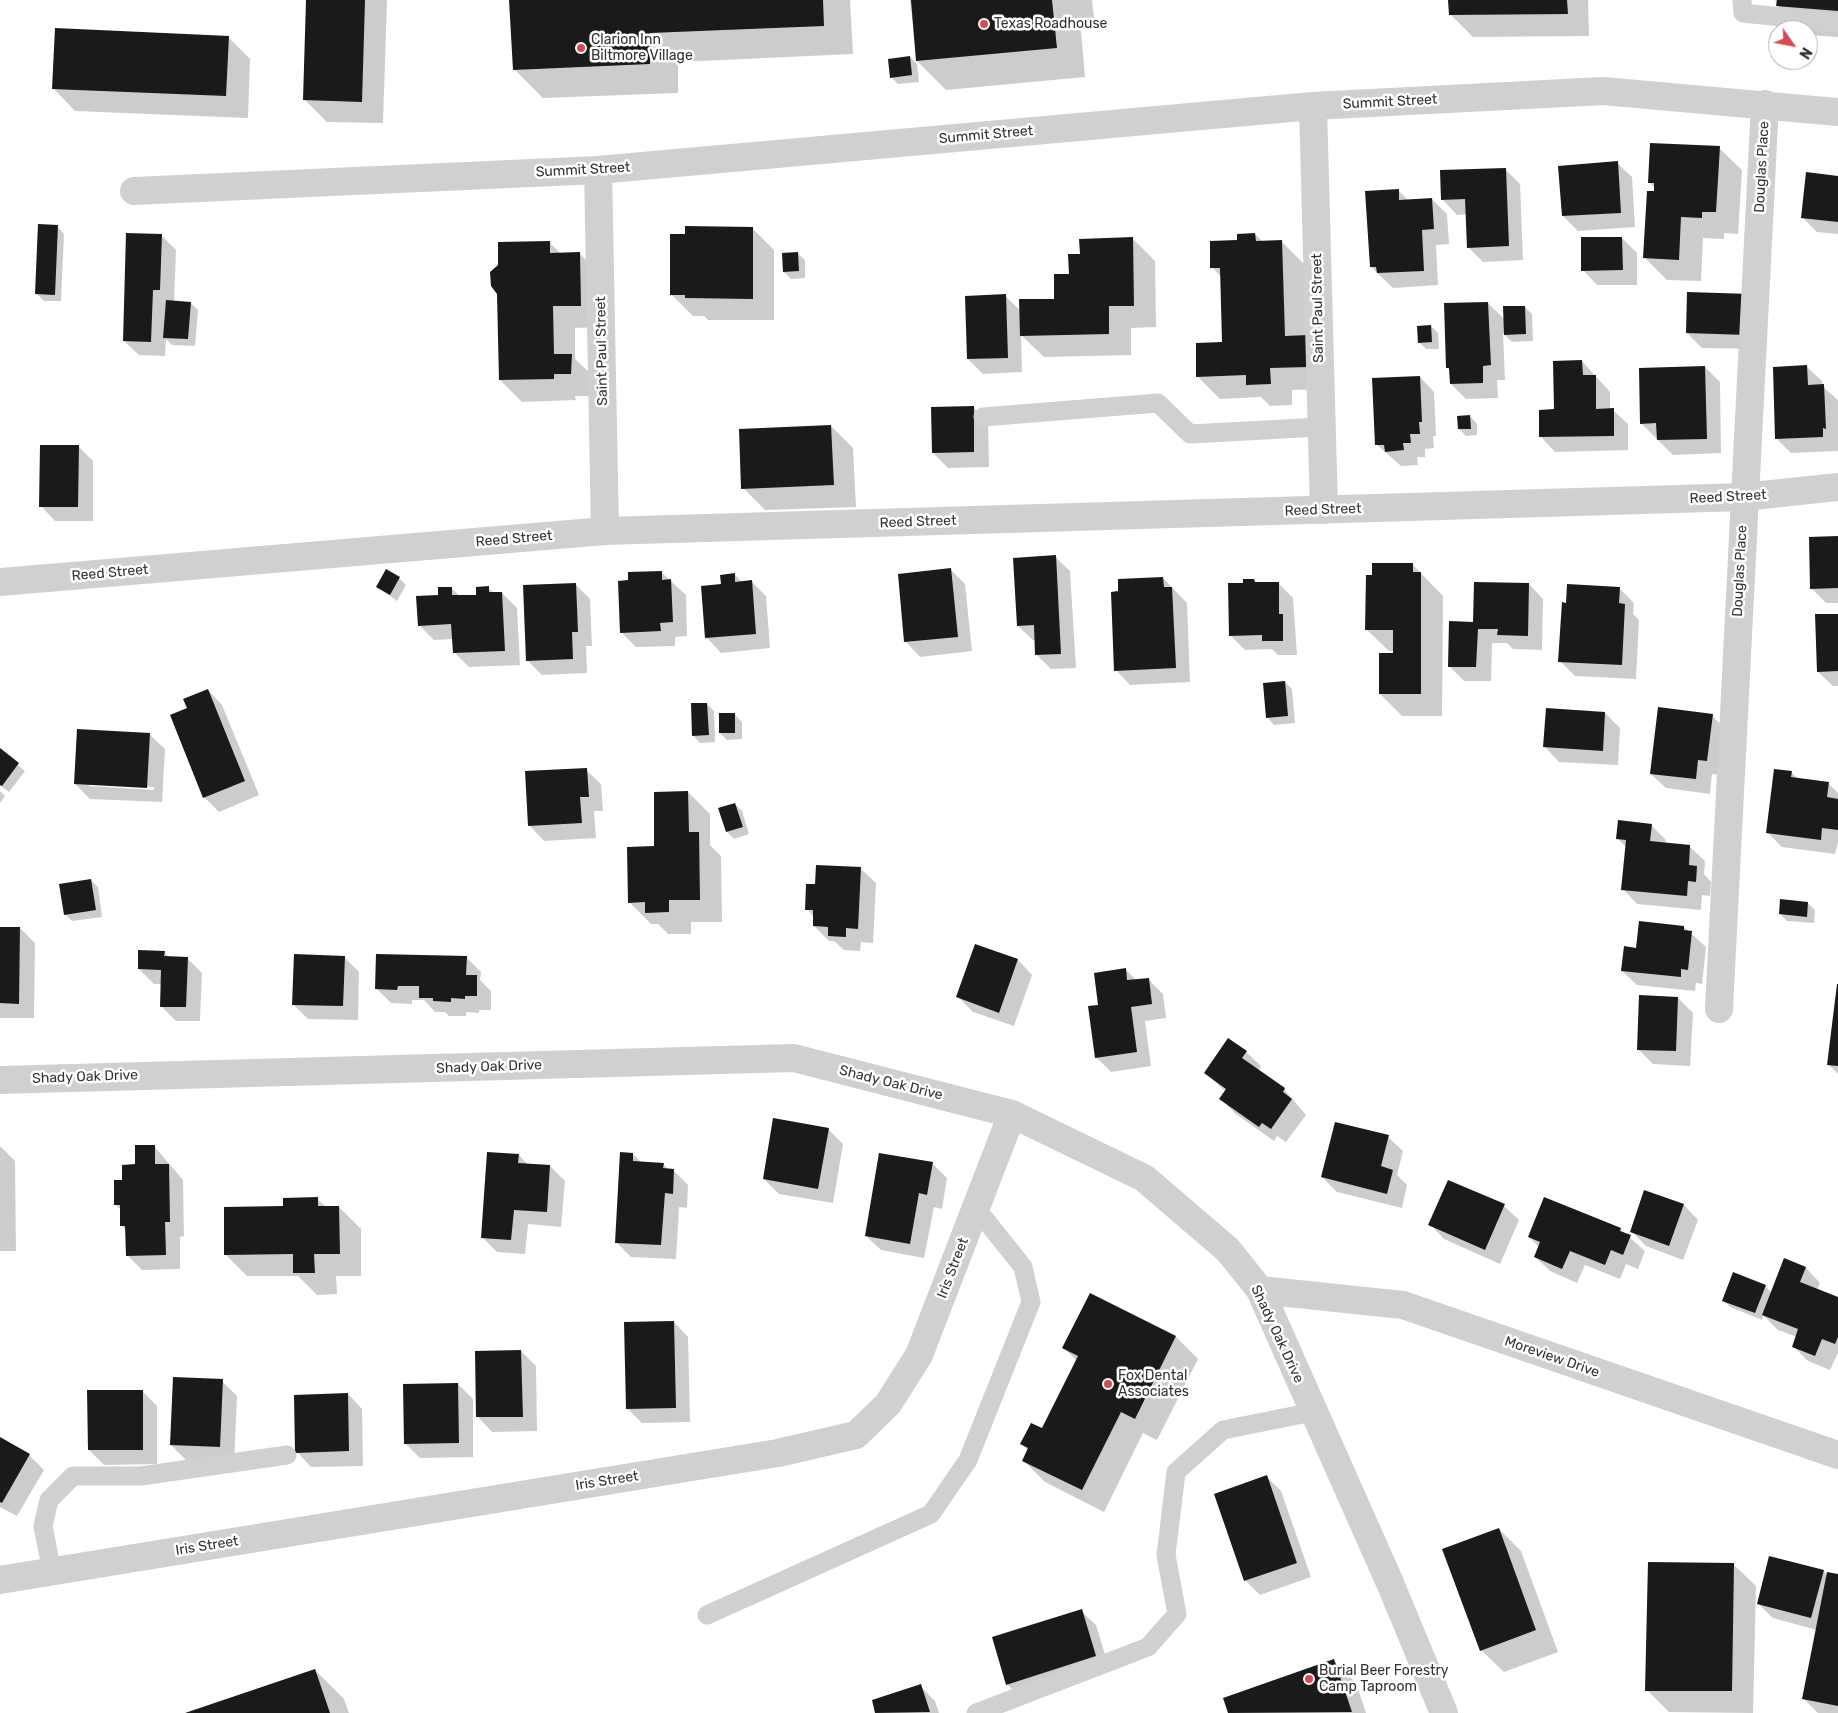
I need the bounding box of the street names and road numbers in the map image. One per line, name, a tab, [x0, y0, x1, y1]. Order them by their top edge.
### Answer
street label: Summit Street	[1342, 91, 1438, 113]
street label: Douglas Place	[1751, 121, 1773, 213]
street label: Summit Street	[938, 123, 1034, 147]
street label: Summit Street	[535, 159, 631, 181]
street label: Saint Paul Street	[1309, 253, 1327, 363]
street label: Saint Paul Street	[593, 296, 611, 406]
street label: Reed Street	[1689, 487, 1767, 507]
street label: Reed Street	[1284, 500, 1362, 520]
street label: Reed Street	[879, 512, 957, 532]
street label: Douglas Place	[1729, 525, 1751, 617]
street label: Reed Street	[475, 527, 553, 551]
street label: Reed Street	[71, 561, 149, 585]
street label: Shady Oak Drive	[436, 1057, 542, 1077]
street label: Shady Oak Drive	[838, 1062, 944, 1104]
street label: Shady Oak Drive	[32, 1067, 138, 1087]
street label: Iris Street	[934, 1235, 972, 1301]
street label: Shady Oak Drive	[1247, 1282, 1307, 1386]
street label: Moreview Drive	[1502, 1333, 1602, 1381]
street label: Iris Street	[574, 1468, 640, 1494]
street label: Iris Street	[174, 1533, 240, 1559]

